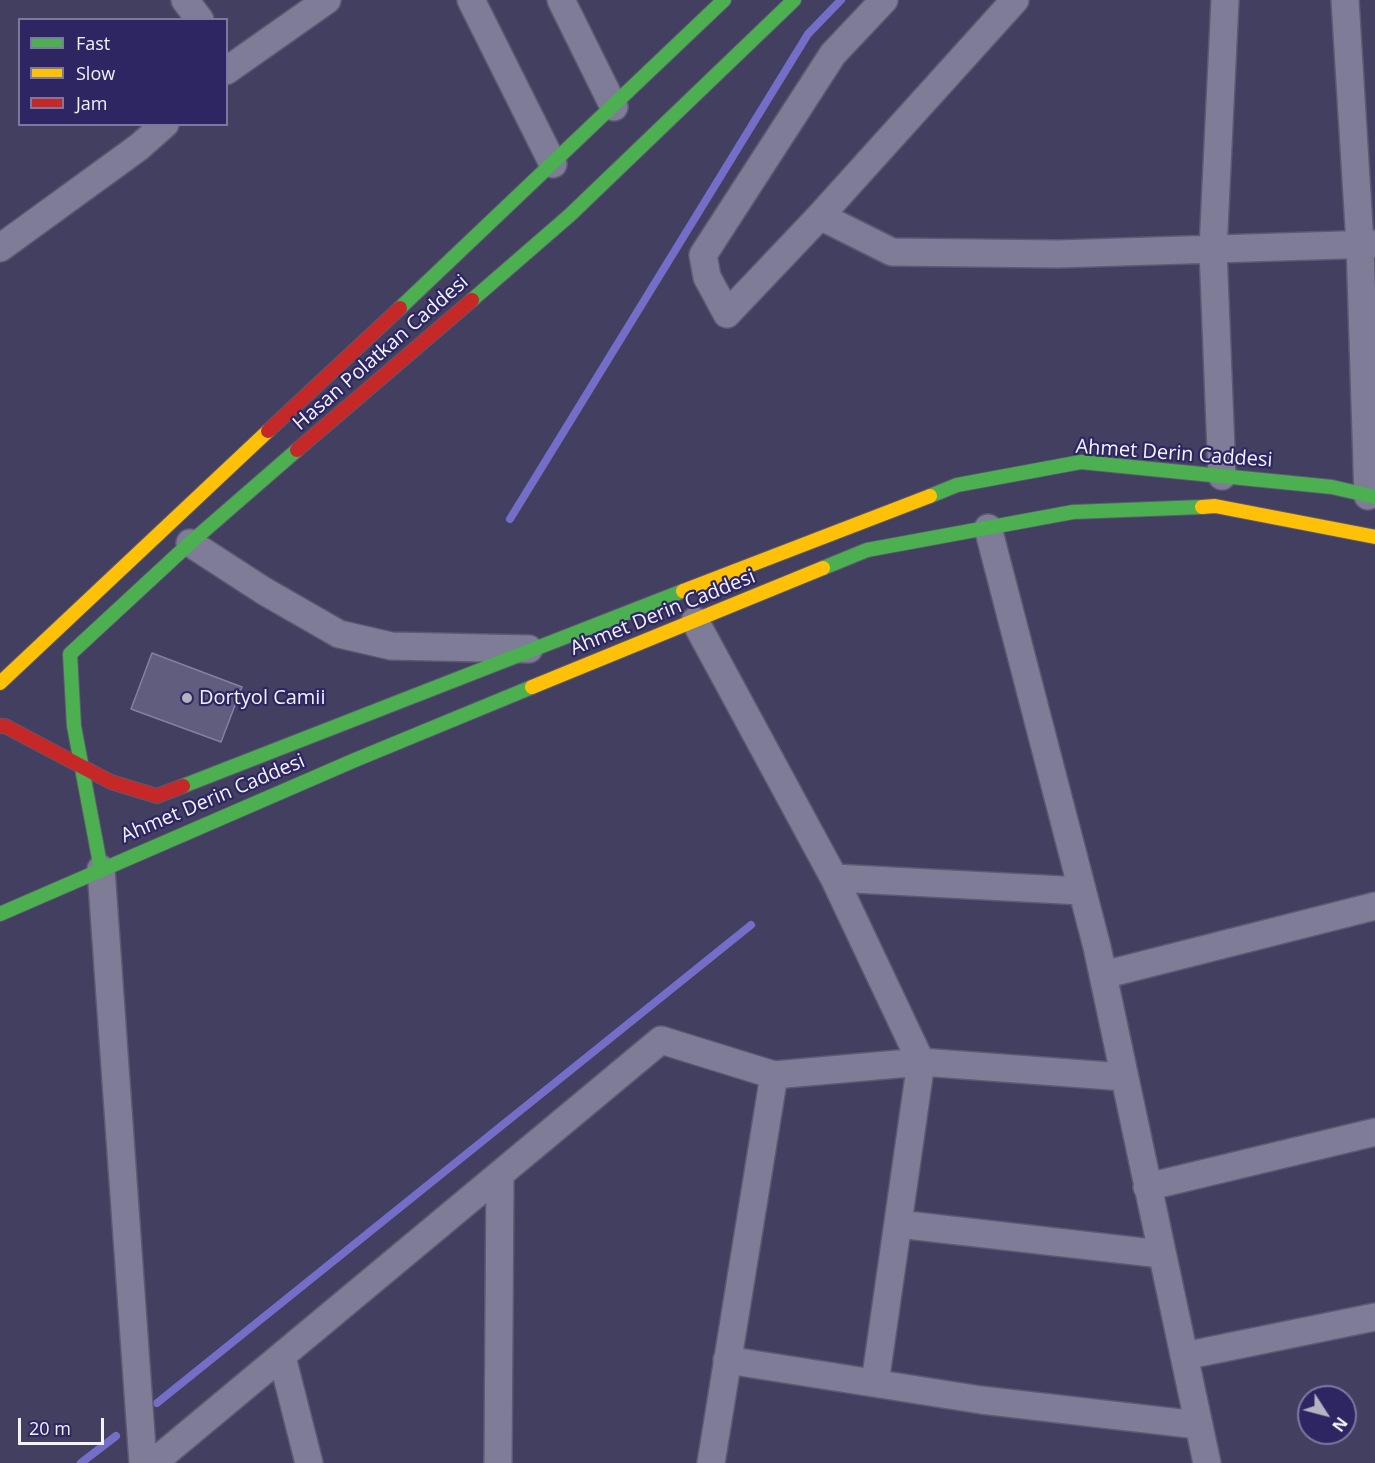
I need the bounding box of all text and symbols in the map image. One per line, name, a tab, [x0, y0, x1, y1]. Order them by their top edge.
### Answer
legend	[18, 18, 228, 126]
text: Fast	[76, 31, 110, 55]
text: Slow	[76, 61, 115, 85]
text: Jam	[76, 91, 108, 115]
street label: Hasan Polatkan Caddesi	[288, 270, 474, 436]
street label: Ahmet Derin Caddesi	[1075, 435, 1273, 473]
street label: Ahmet Derin Caddesi	[567, 565, 759, 661]
place label: Dortyol Camii	[199, 686, 325, 710]
marker: Dortyol Camii	[180, 691, 194, 705]
street label: Ahmet Derin Caddesi	[117, 749, 309, 849]
north arrow	[1297, 1385, 1357, 1445]
scale bar	[21, 1406, 106, 1444]
text: N	[1327, 1413, 1353, 1436]
text: 20 m	[29, 1416, 71, 1440]

